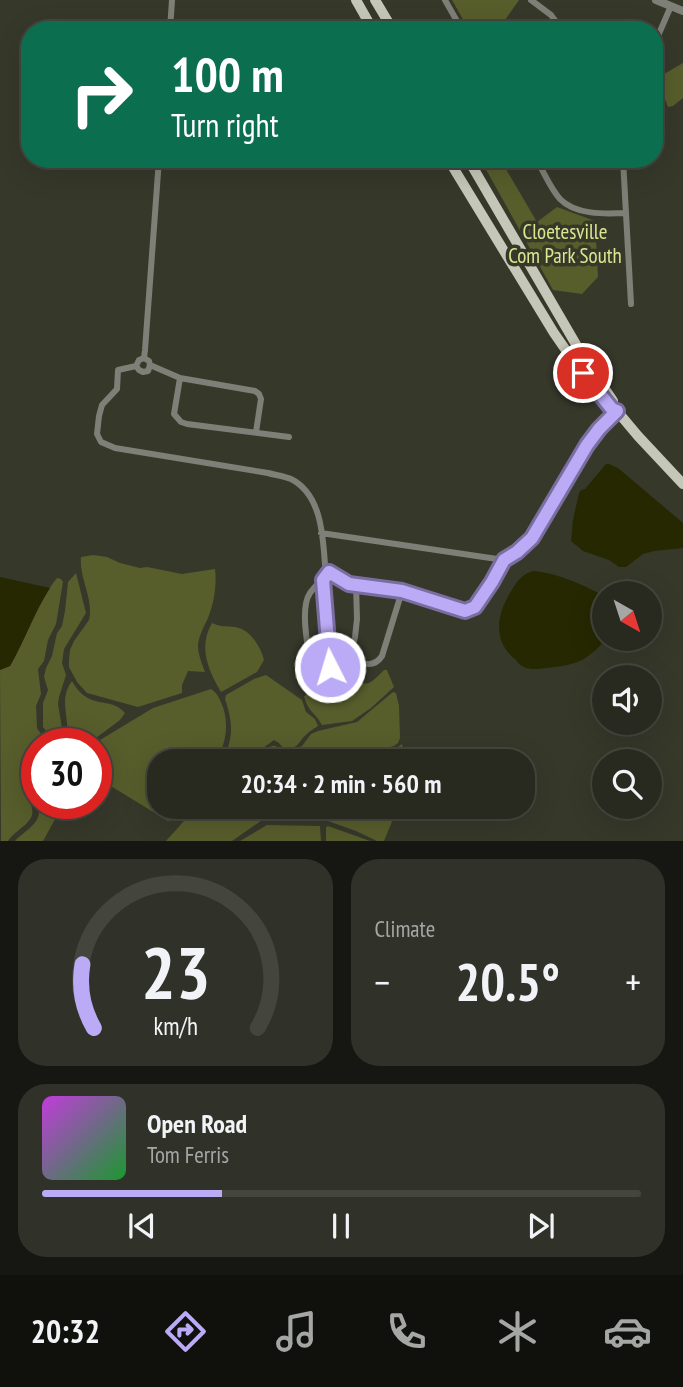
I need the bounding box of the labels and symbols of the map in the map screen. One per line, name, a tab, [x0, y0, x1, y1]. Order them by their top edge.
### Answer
park label: Cloetesville Com Park South	[508, 218, 622, 269]
pin	[553, 343, 613, 403]
north arrow	[592, 581, 662, 651]
position arrow	[293, 630, 367, 704]
speed limit sign: 30	[21, 728, 112, 819]

